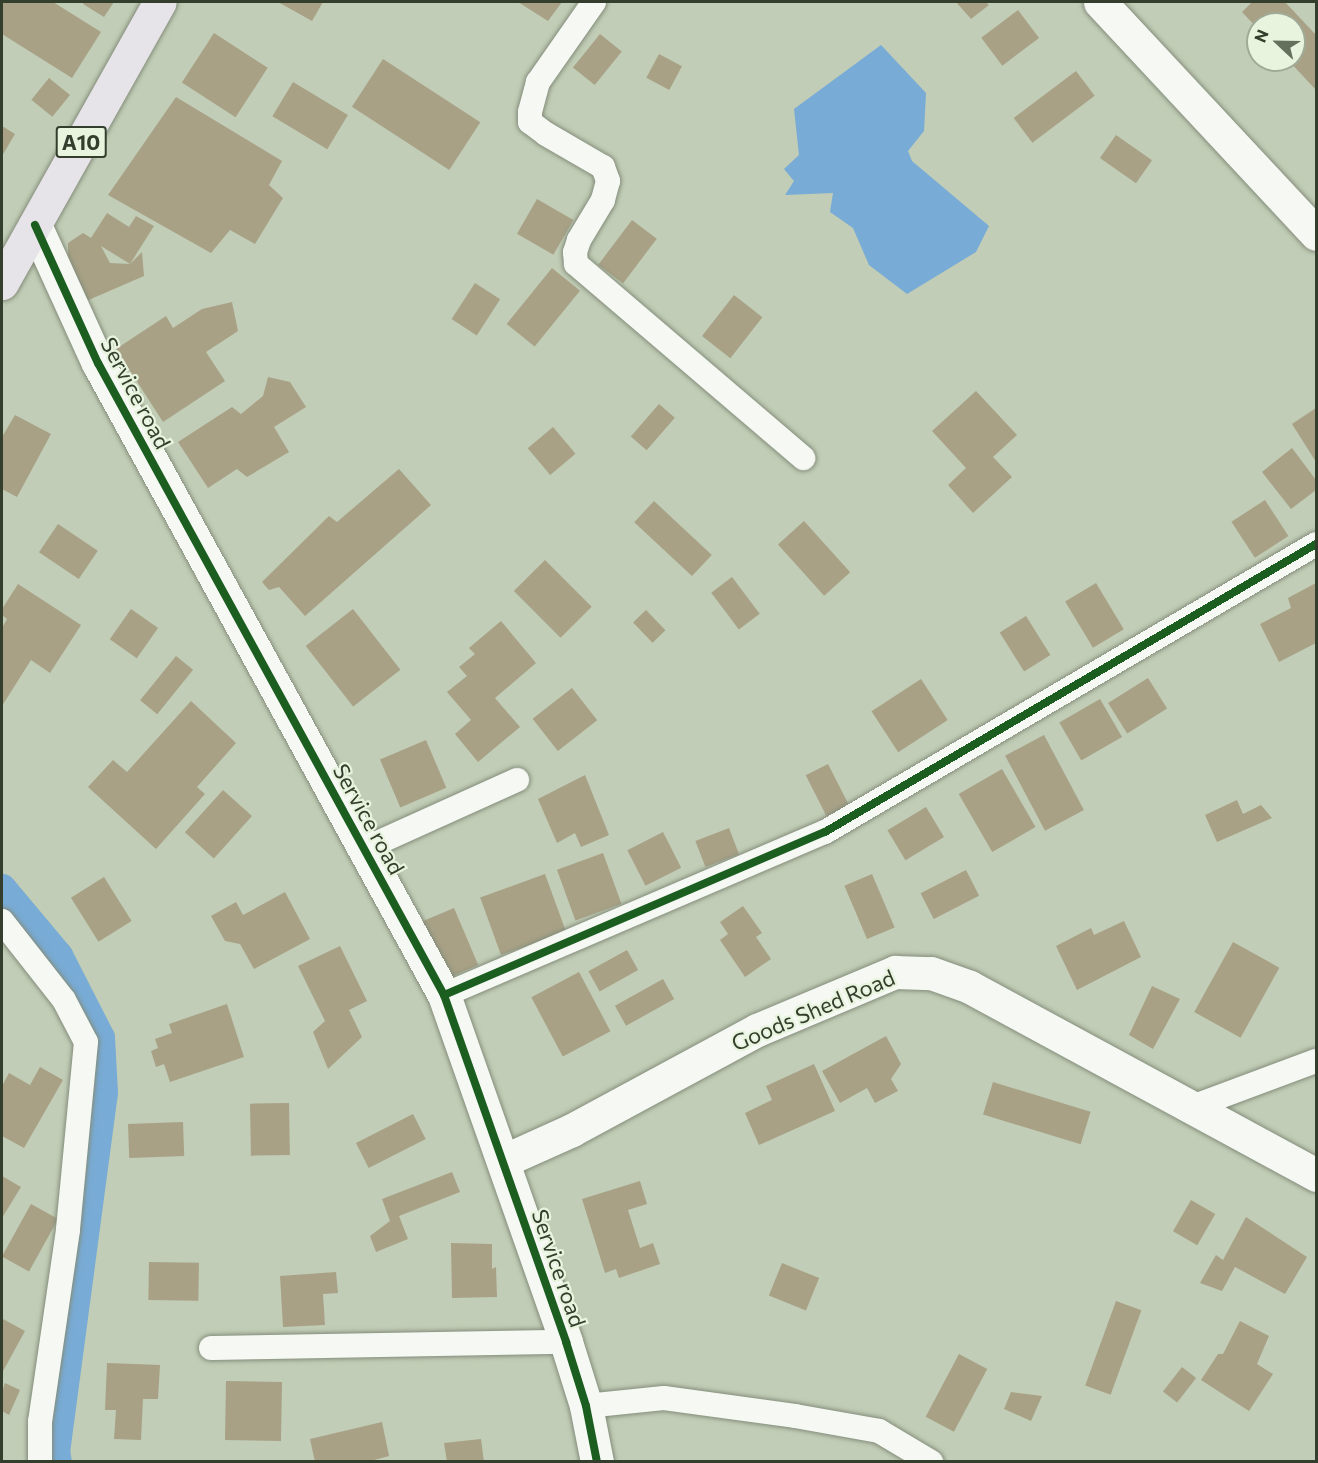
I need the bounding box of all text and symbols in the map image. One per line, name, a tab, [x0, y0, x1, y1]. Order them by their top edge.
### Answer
north arrow	[1246, 12, 1306, 72]
text: N	[1250, 27, 1272, 45]
road number: A10	[56, 124, 106, 160]
street label: Service road	[96, 333, 176, 453]
street label: Service road	[328, 759, 410, 879]
street label: Goods Shed Road	[727, 964, 899, 1056]
street label: Service road	[527, 1206, 591, 1330]

